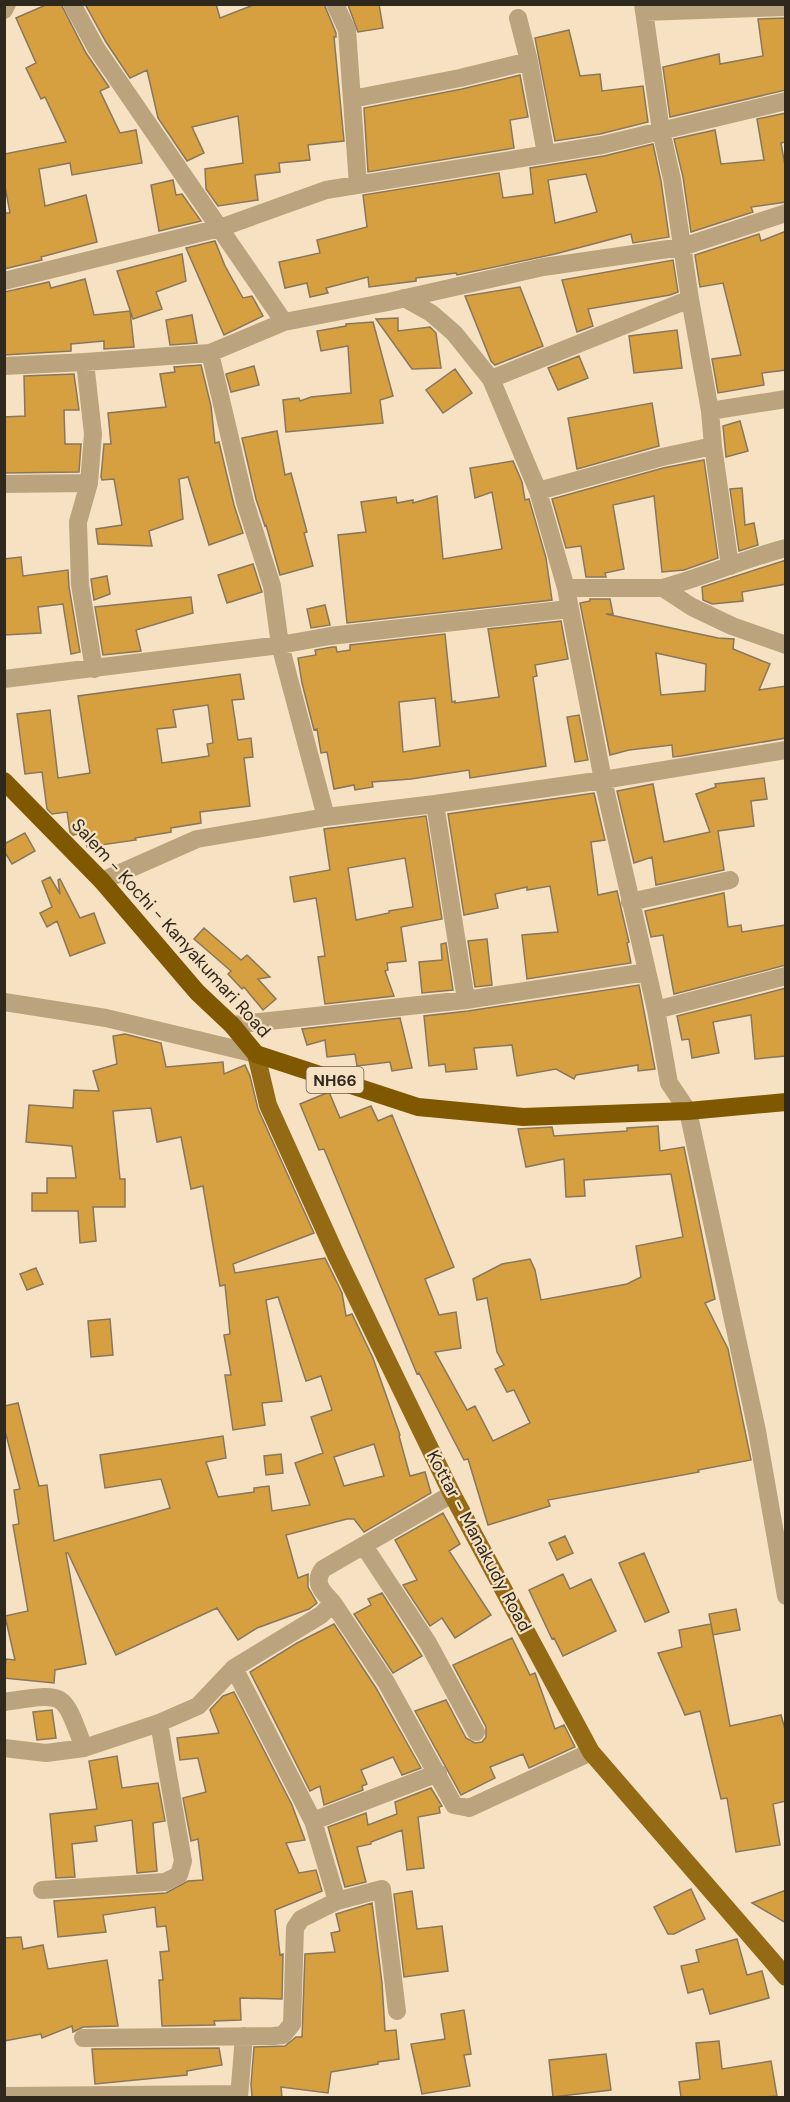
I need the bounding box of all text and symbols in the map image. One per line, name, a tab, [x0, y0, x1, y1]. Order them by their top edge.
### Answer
street label: Salem - Kochi - Kanyakumari Road	[66, 813, 276, 1043]
road number: NH66	[306, 1067, 364, 1093]
street label: Kottar - Manakudy Road	[421, 1446, 537, 1636]

